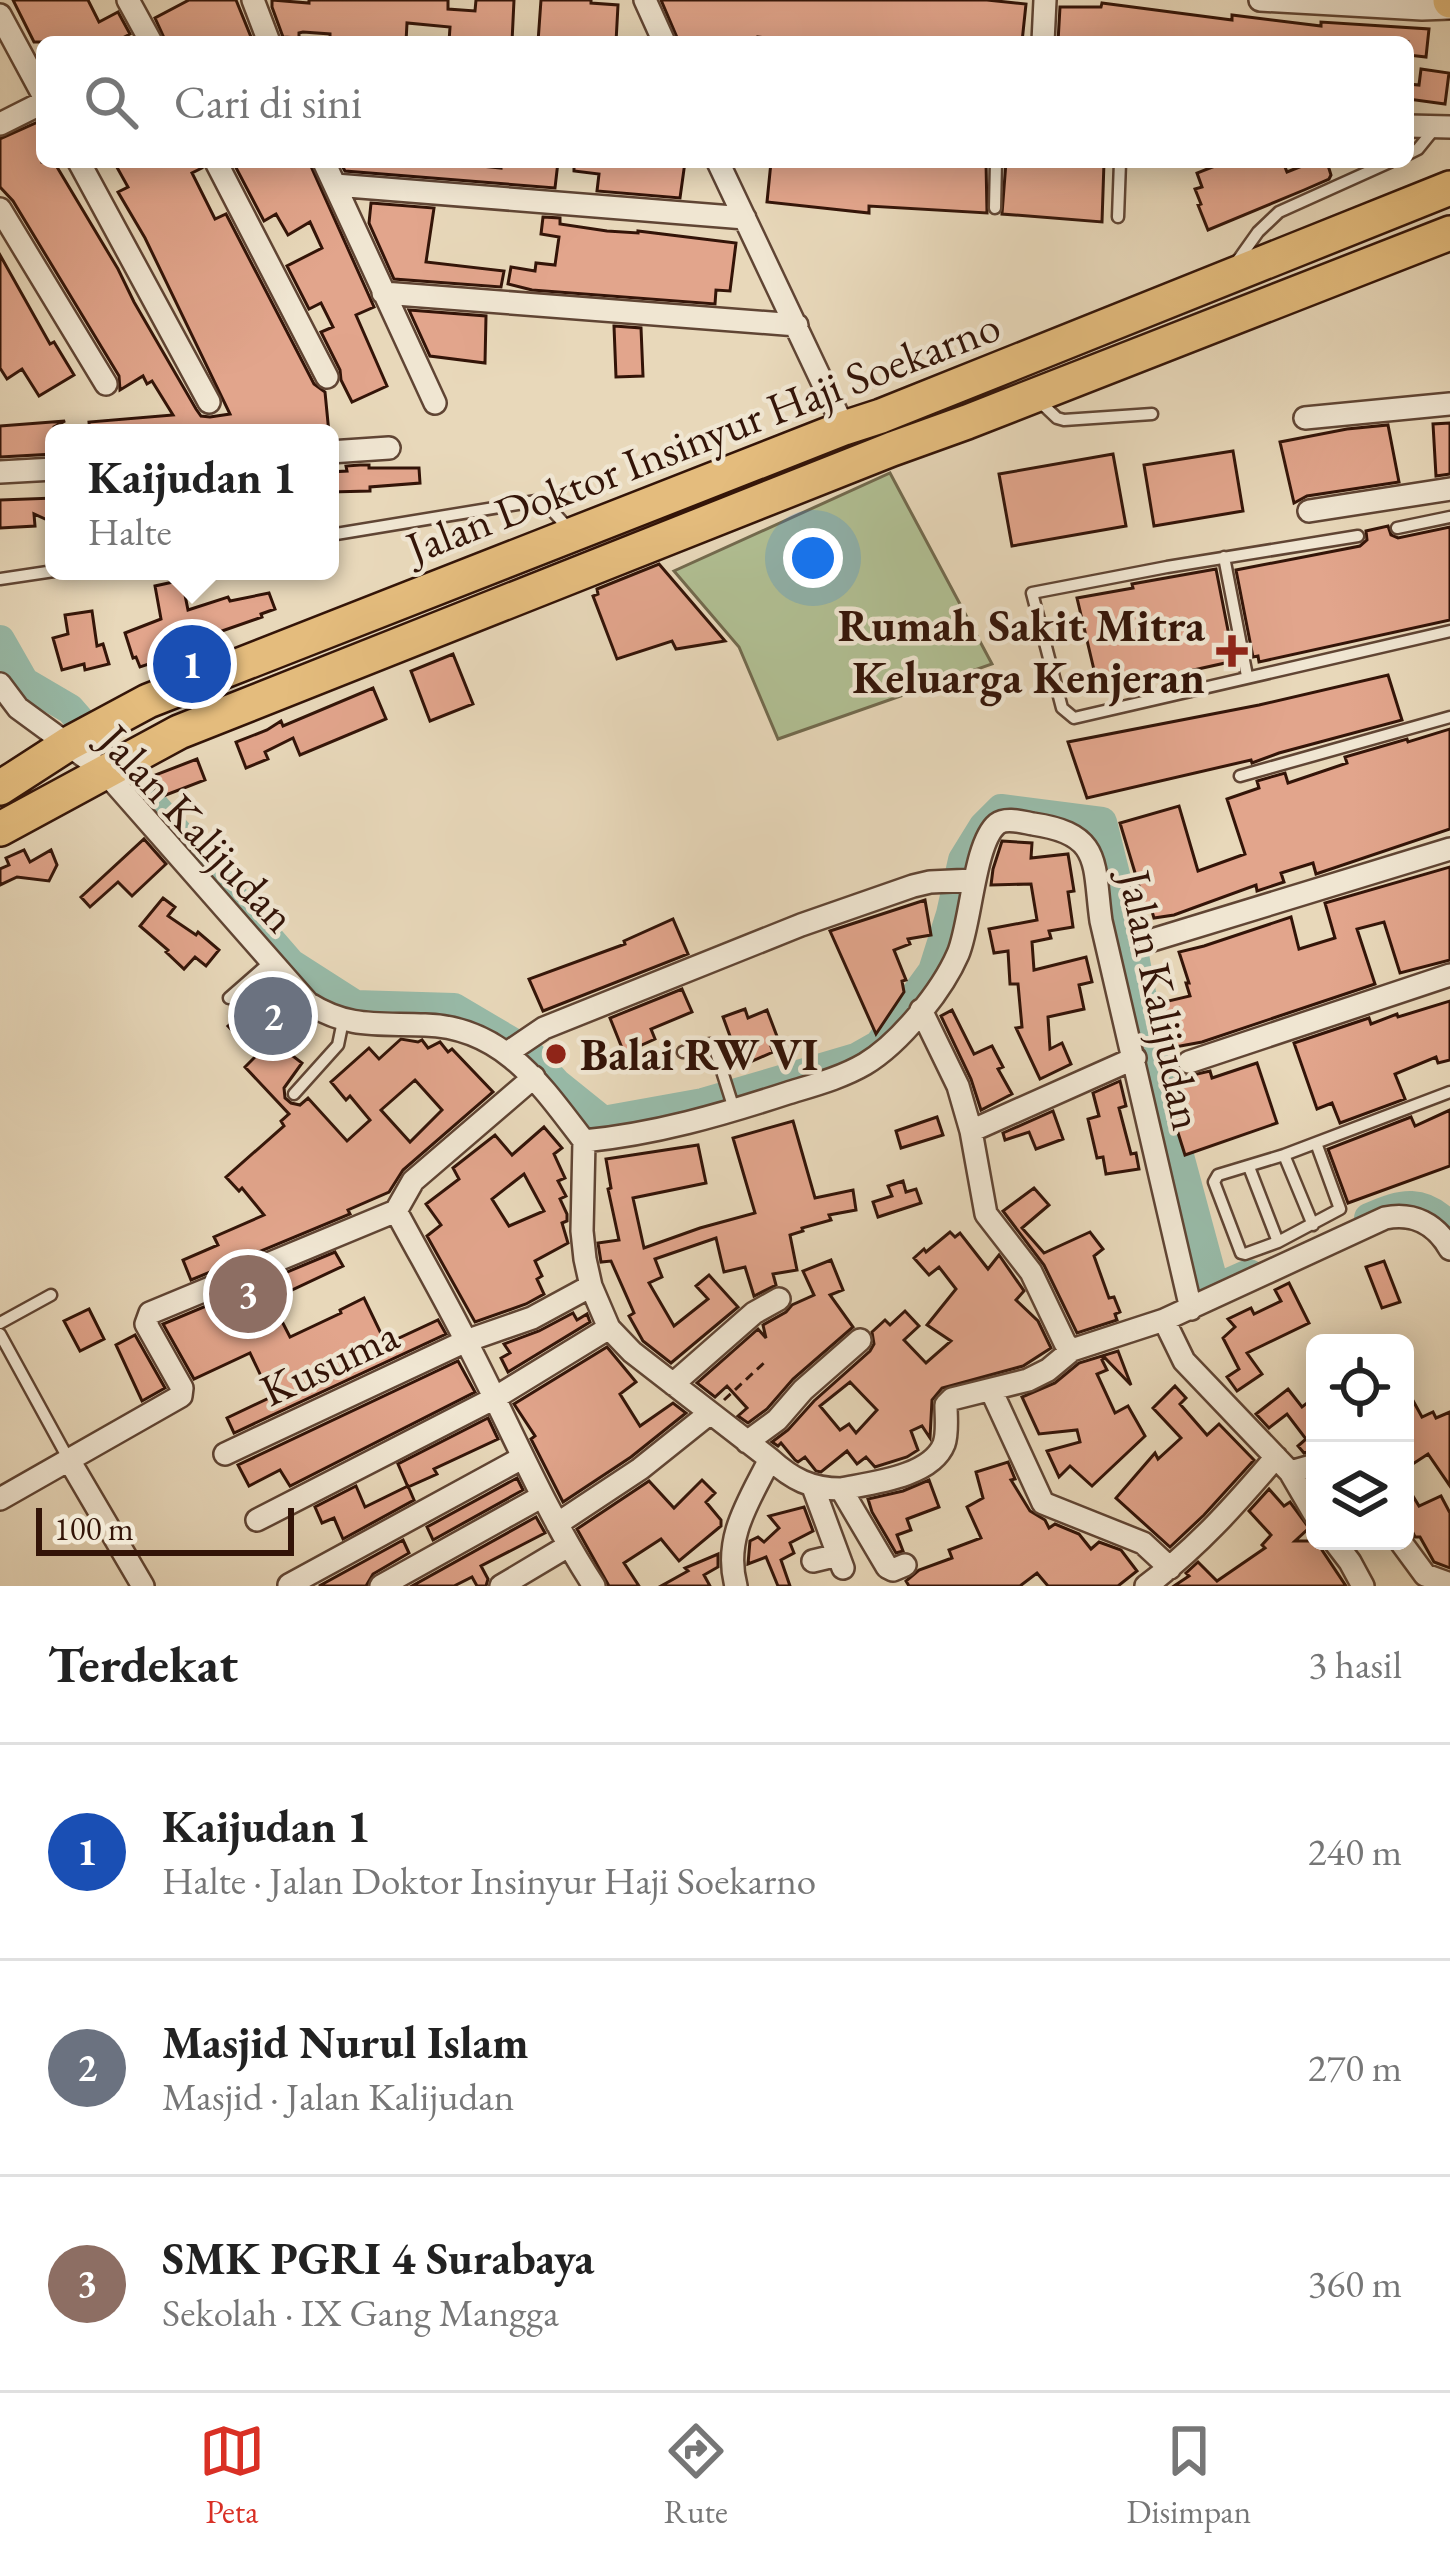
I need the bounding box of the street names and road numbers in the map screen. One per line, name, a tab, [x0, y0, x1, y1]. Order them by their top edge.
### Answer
street label: Jalan Doktor Insinyur Haji Soekarno	[394, 296, 1008, 578]
street label: Jalan Kalijudan	[84, 709, 309, 944]
street label: Jalan Kalijudan	[1105, 861, 1218, 1135]
street label: Kusuma	[251, 1305, 407, 1419]

